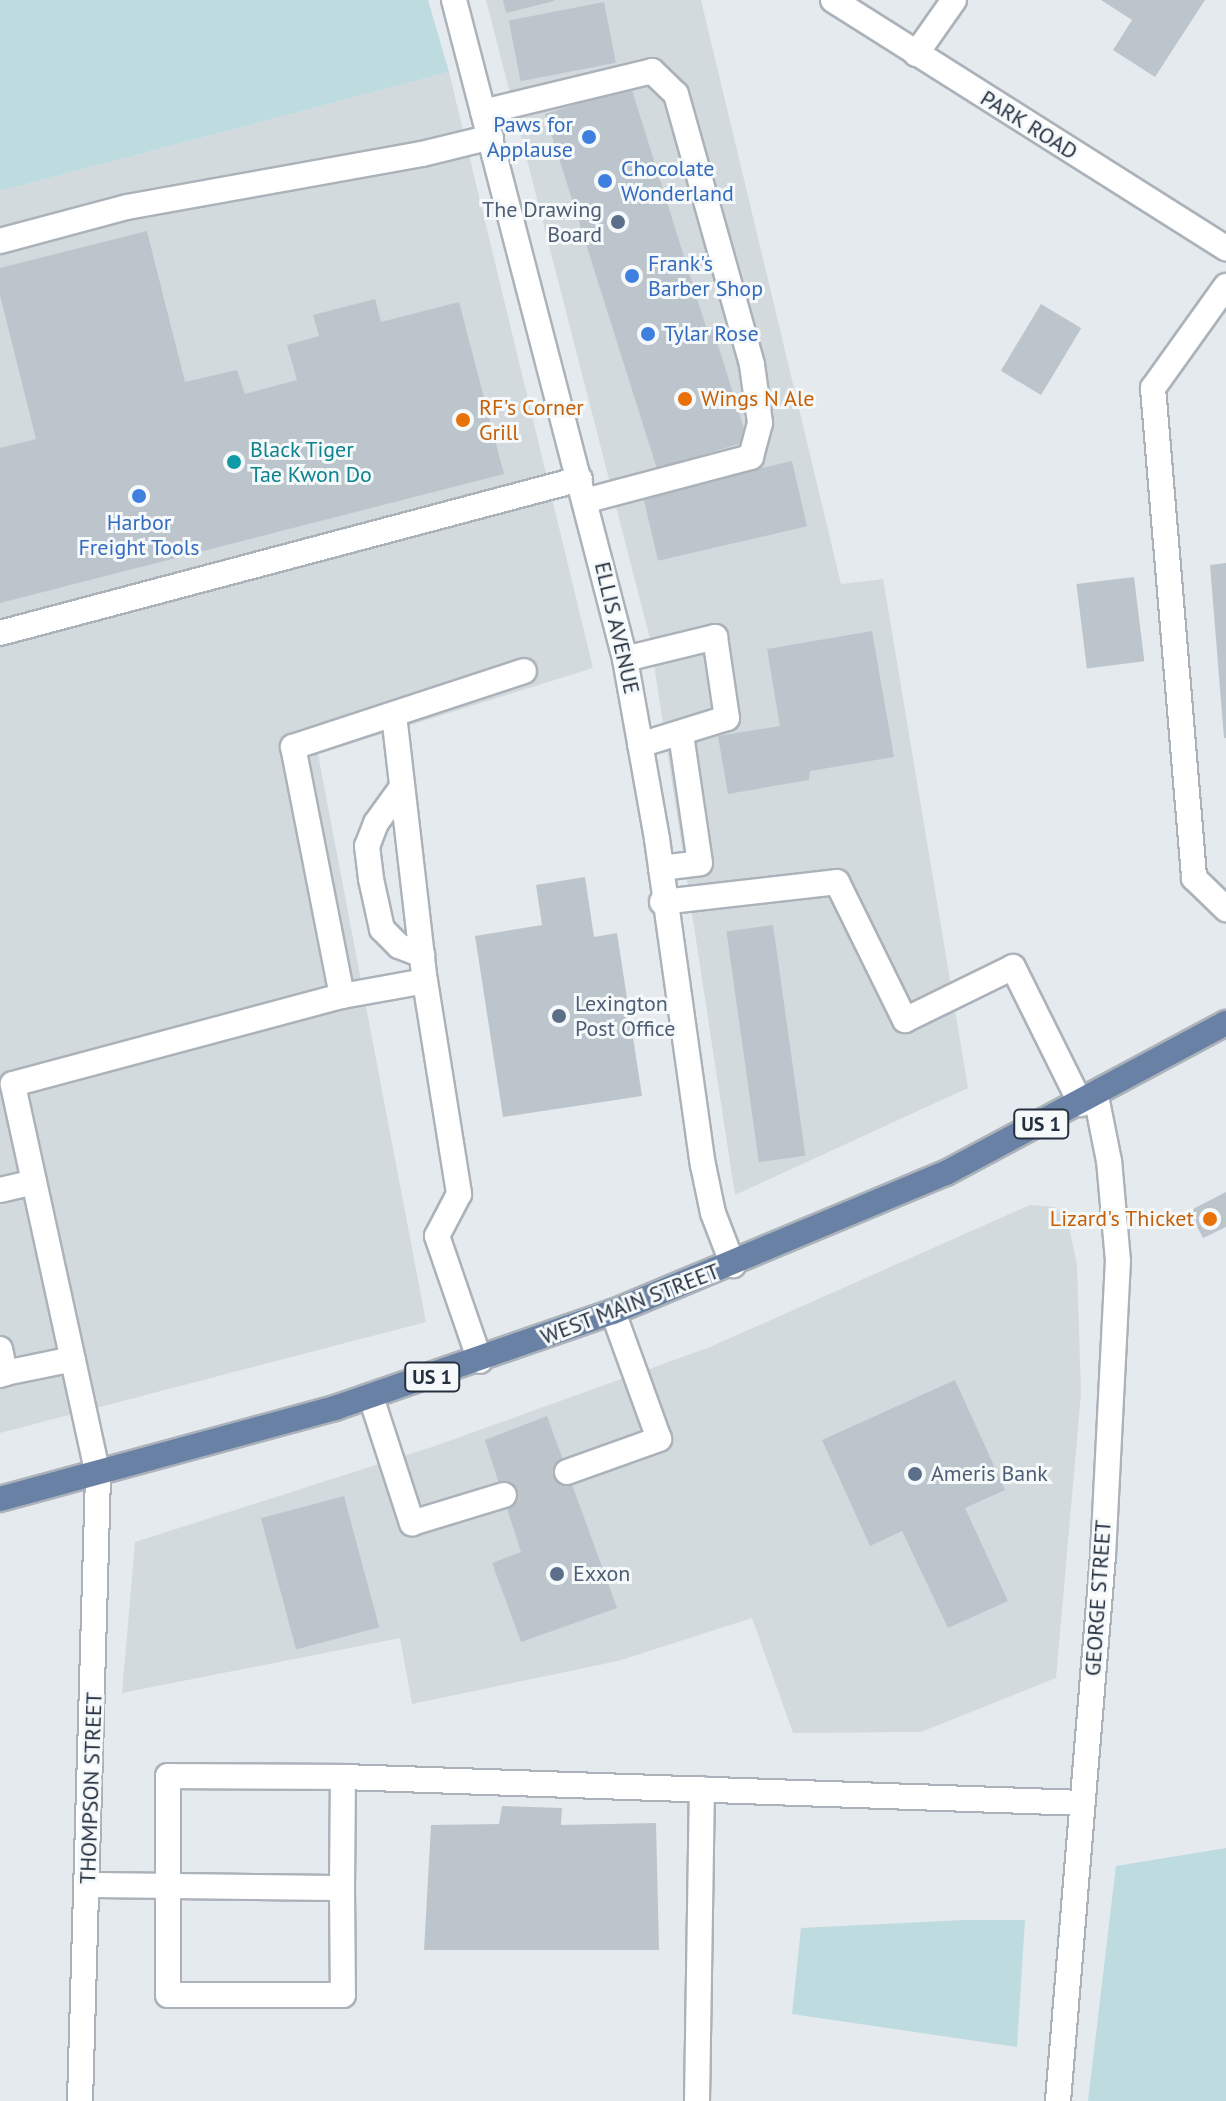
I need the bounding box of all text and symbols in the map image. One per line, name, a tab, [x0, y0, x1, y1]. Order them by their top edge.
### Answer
street label: PARK ROAD	[975, 85, 1083, 165]
place label: Paws for Applause	[487, 111, 573, 162]
marker: Paws for Applause	[580, 128, 598, 146]
place label: Chocolate Wonderland	[621, 155, 734, 206]
marker: Chocolate Wonderland	[596, 172, 614, 190]
place label: The Drawing Board	[482, 196, 602, 248]
marker: The Drawing Board	[609, 213, 627, 231]
place label: Frank's Barber Shop	[648, 250, 763, 302]
marker: Frank's Barber Shop	[623, 267, 641, 285]
place label: Tylar Rose	[664, 321, 759, 347]
marker: Tylar Rose	[639, 325, 657, 343]
place label: Wings N Ale	[701, 386, 815, 412]
marker: Wings N Ale	[676, 390, 694, 408]
place label: RF's Corner Grill	[479, 394, 584, 446]
marker: RF's Corner Grill	[454, 411, 472, 429]
place label: Black Tiger Tae Kwon Do	[250, 436, 372, 488]
marker: Black Tiger Tae Kwon Do	[225, 453, 243, 471]
marker: Harbor Freight Tools	[130, 487, 148, 505]
place label: Harbor Freight Tools	[78, 509, 200, 560]
street label: ELLIS AVENUE	[589, 559, 645, 697]
place label: Lexington Post Office	[575, 990, 675, 1042]
marker: Lexington Post Office	[550, 1007, 568, 1025]
road number: US 1	[1013, 1108, 1069, 1140]
place label: Lizard's Thicket	[1049, 1206, 1194, 1232]
marker: Lizard's Thicket	[1201, 1210, 1219, 1228]
street label: WEST MAIN STREET	[537, 1258, 723, 1350]
road number: US 1	[404, 1361, 460, 1393]
place label: Ameris Bank	[931, 1461, 1048, 1487]
marker: Ameris Bank	[906, 1465, 924, 1483]
street label: GEORGE STREET	[1079, 1519, 1117, 1677]
place label: Exxon	[573, 1561, 630, 1587]
marker: Exxon	[548, 1565, 566, 1583]
street label: THOMPSON STREET	[74, 1692, 108, 1884]

